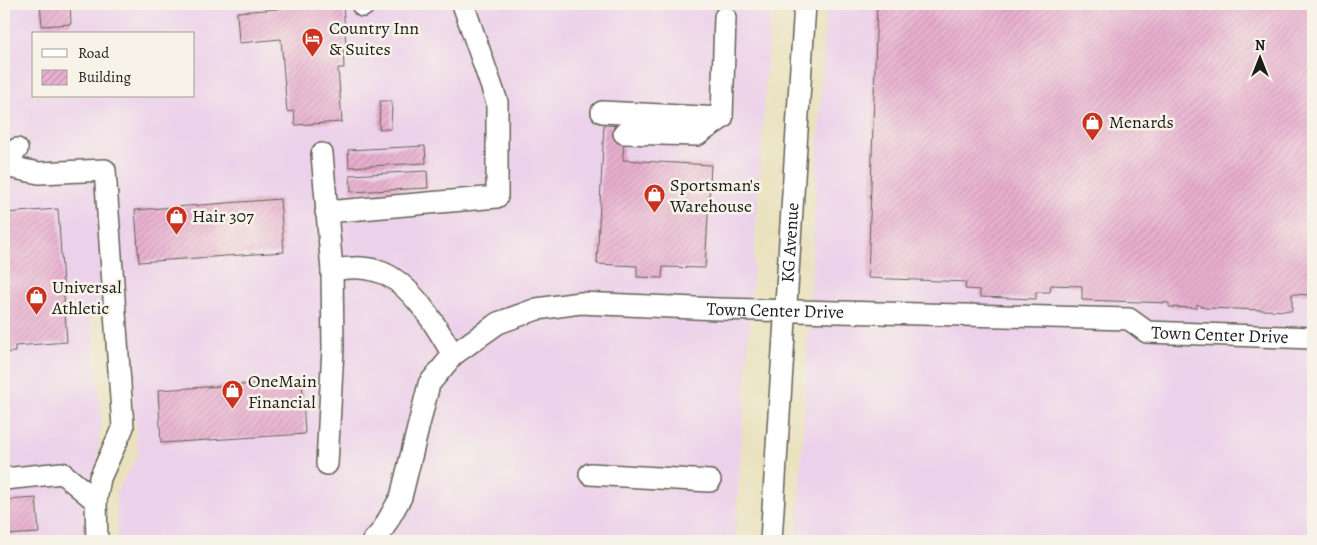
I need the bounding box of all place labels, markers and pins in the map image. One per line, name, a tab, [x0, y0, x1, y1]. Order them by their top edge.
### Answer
place label: Country Inn & Suites	[329, 16, 419, 61]
hotel icon: Country Inn & Suites	[301, 26, 325, 57]
shop icon: Menards	[1081, 110, 1105, 141]
place label: Menards	[1109, 110, 1174, 134]
place label: Sportsman's Warehouse	[669, 173, 760, 218]
shop icon: Sportsman's Warehouse	[642, 183, 666, 214]
shop icon: Hair 307	[164, 204, 188, 235]
place label: Hair 307	[192, 204, 254, 228]
place label: Universal Athletic	[51, 275, 122, 320]
shop icon: Universal Athletic	[24, 285, 48, 316]
place label: OneMain Financial	[248, 369, 317, 414]
shop icon: OneMain Financial	[220, 379, 244, 410]

